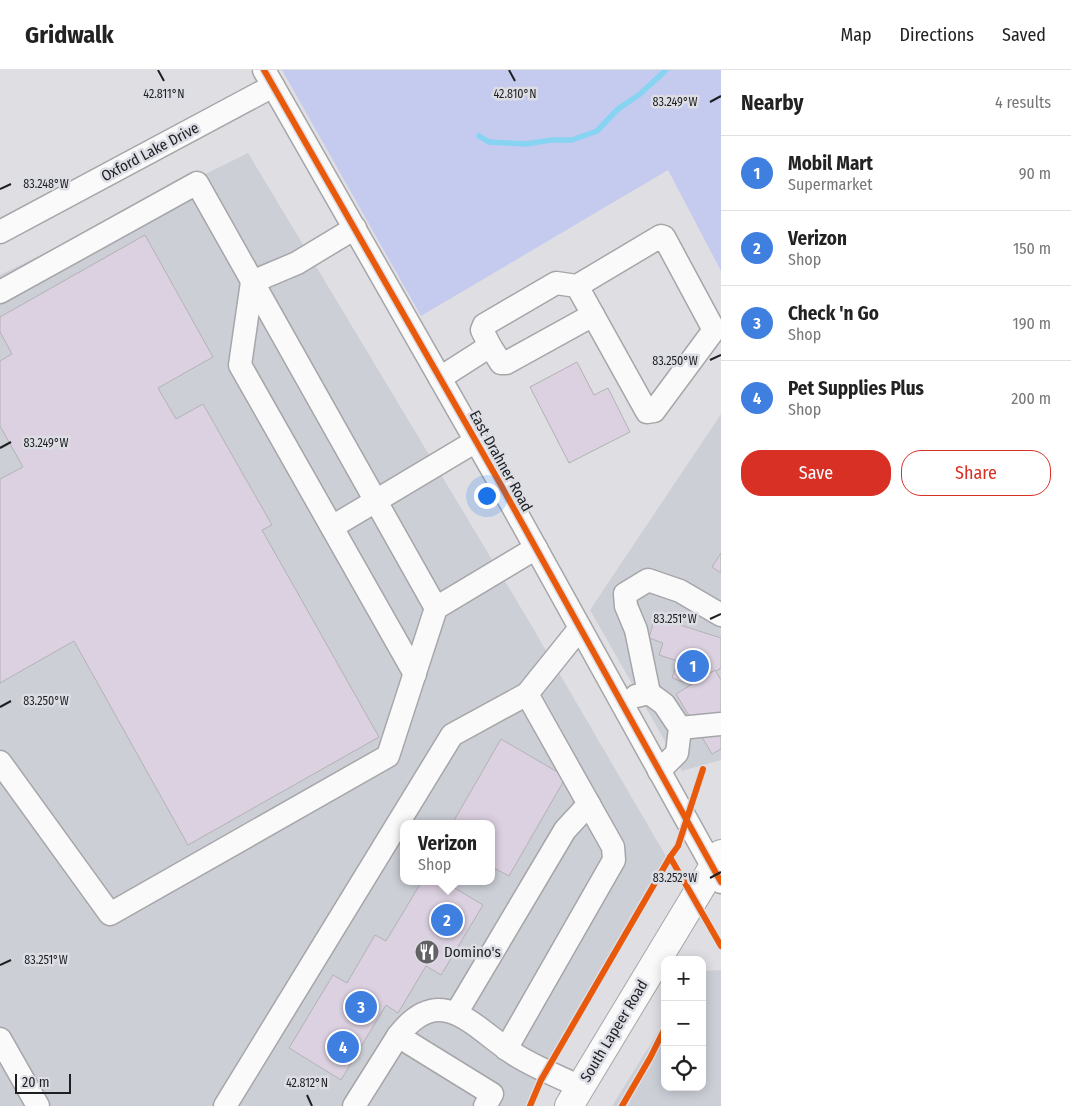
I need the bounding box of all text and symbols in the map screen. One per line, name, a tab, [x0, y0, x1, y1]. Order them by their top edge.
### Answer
text: Gridwalk	[25, 21, 114, 49]
text: Map	[840, 24, 872, 46]
text: Directions	[900, 24, 974, 46]
text: Saved	[1002, 24, 1046, 46]
text: 42.811°N	[143, 87, 185, 101]
text: 42.810°N	[493, 87, 537, 101]
text: Nearby	[741, 90, 803, 116]
text: 4 results	[995, 93, 1051, 112]
text: 83.249°W	[652, 95, 698, 109]
street label: Oxford Lake Drive	[98, 119, 202, 185]
text: Mobil Mart	[788, 152, 873, 175]
text: 1	[754, 164, 760, 183]
text: 90 m	[1019, 164, 1051, 183]
text: Supermarket	[788, 175, 872, 194]
text: 83.248°W	[23, 177, 69, 191]
text: Verizon	[788, 227, 847, 250]
text: 2	[753, 239, 761, 258]
text: 150 m	[1013, 239, 1051, 258]
text: Shop	[788, 250, 821, 269]
text: Check 'n Go	[788, 302, 879, 325]
text: 3	[753, 314, 761, 333]
text: 190 m	[1013, 314, 1051, 333]
text: Shop	[788, 325, 821, 344]
text: 83.250°W	[652, 354, 698, 368]
text: Pet Supplies Plus	[788, 377, 924, 400]
text: 4	[753, 389, 761, 408]
text: 200 m	[1011, 389, 1051, 408]
text: Shop	[788, 400, 821, 419]
street label: East Drahner Road	[466, 407, 536, 515]
text: 83.249°W	[23, 436, 69, 450]
button: Save	[741, 450, 891, 496]
button: Share	[901, 450, 1051, 496]
your location	[474, 483, 500, 509]
text: 83.251°W	[653, 612, 697, 626]
pin: 1	[677, 647, 709, 685]
text: 83.250°W	[23, 694, 69, 708]
popup	[400, 820, 495, 885]
text: Verizon	[418, 832, 477, 855]
text: Shop	[418, 855, 451, 874]
text: 83.252°W	[653, 871, 697, 885]
pin: 2	[431, 901, 463, 939]
restaurant icon: Domino's	[414, 939, 440, 965]
place label: Domino's	[444, 943, 501, 961]
text: 83.251°W	[24, 953, 68, 967]
map controls	[661, 956, 706, 1091]
button: +	[661, 956, 706, 1001]
street label: South Lapeer Road	[576, 977, 652, 1085]
pin: 3	[345, 988, 377, 1026]
button: −	[661, 1001, 706, 1046]
pin: 4	[327, 1028, 359, 1066]
button: locate	[661, 1046, 706, 1091]
scale bar	[15, 1071, 71, 1094]
text: 20 m	[22, 1074, 50, 1091]
text: 42.812°N	[286, 1076, 328, 1090]

